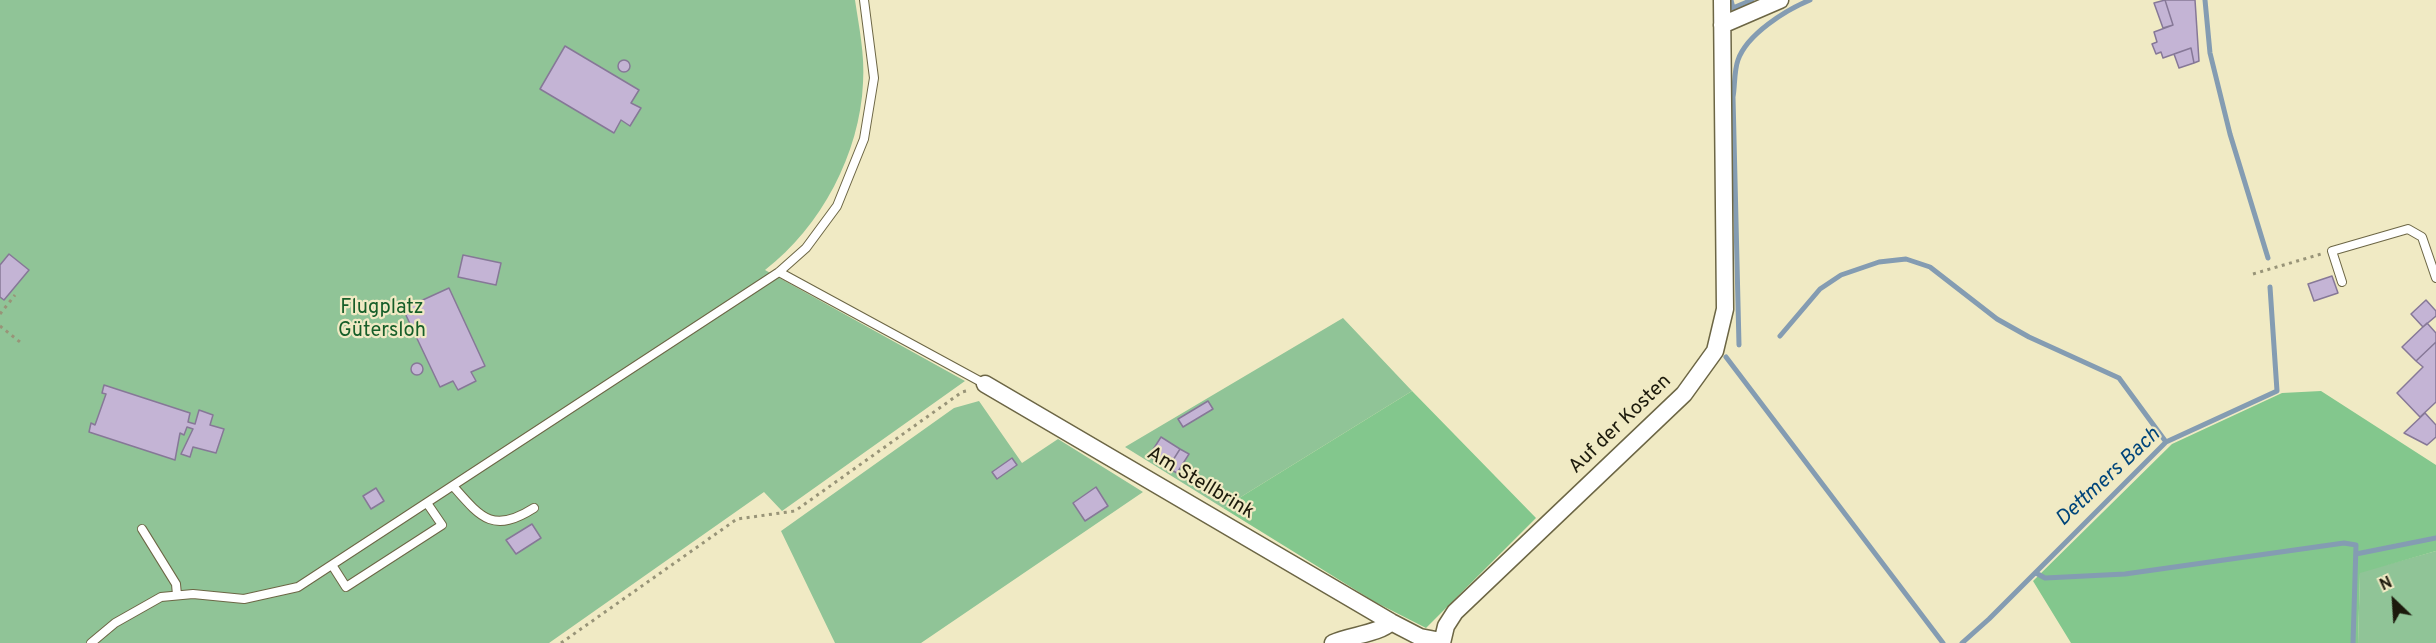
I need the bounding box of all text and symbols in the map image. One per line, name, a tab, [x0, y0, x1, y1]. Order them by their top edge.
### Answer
park label: Flugplatz Gütersloh	[338, 297, 426, 344]
street label: Auf der Kosten	[1565, 370, 1677, 480]
water label: Dettmers Bach	[2052, 423, 2166, 533]
street label: Am Stellbrink	[1142, 442, 1258, 526]
north arrow	[2364, 571, 2424, 631]
text: N	[2377, 573, 2396, 596]

